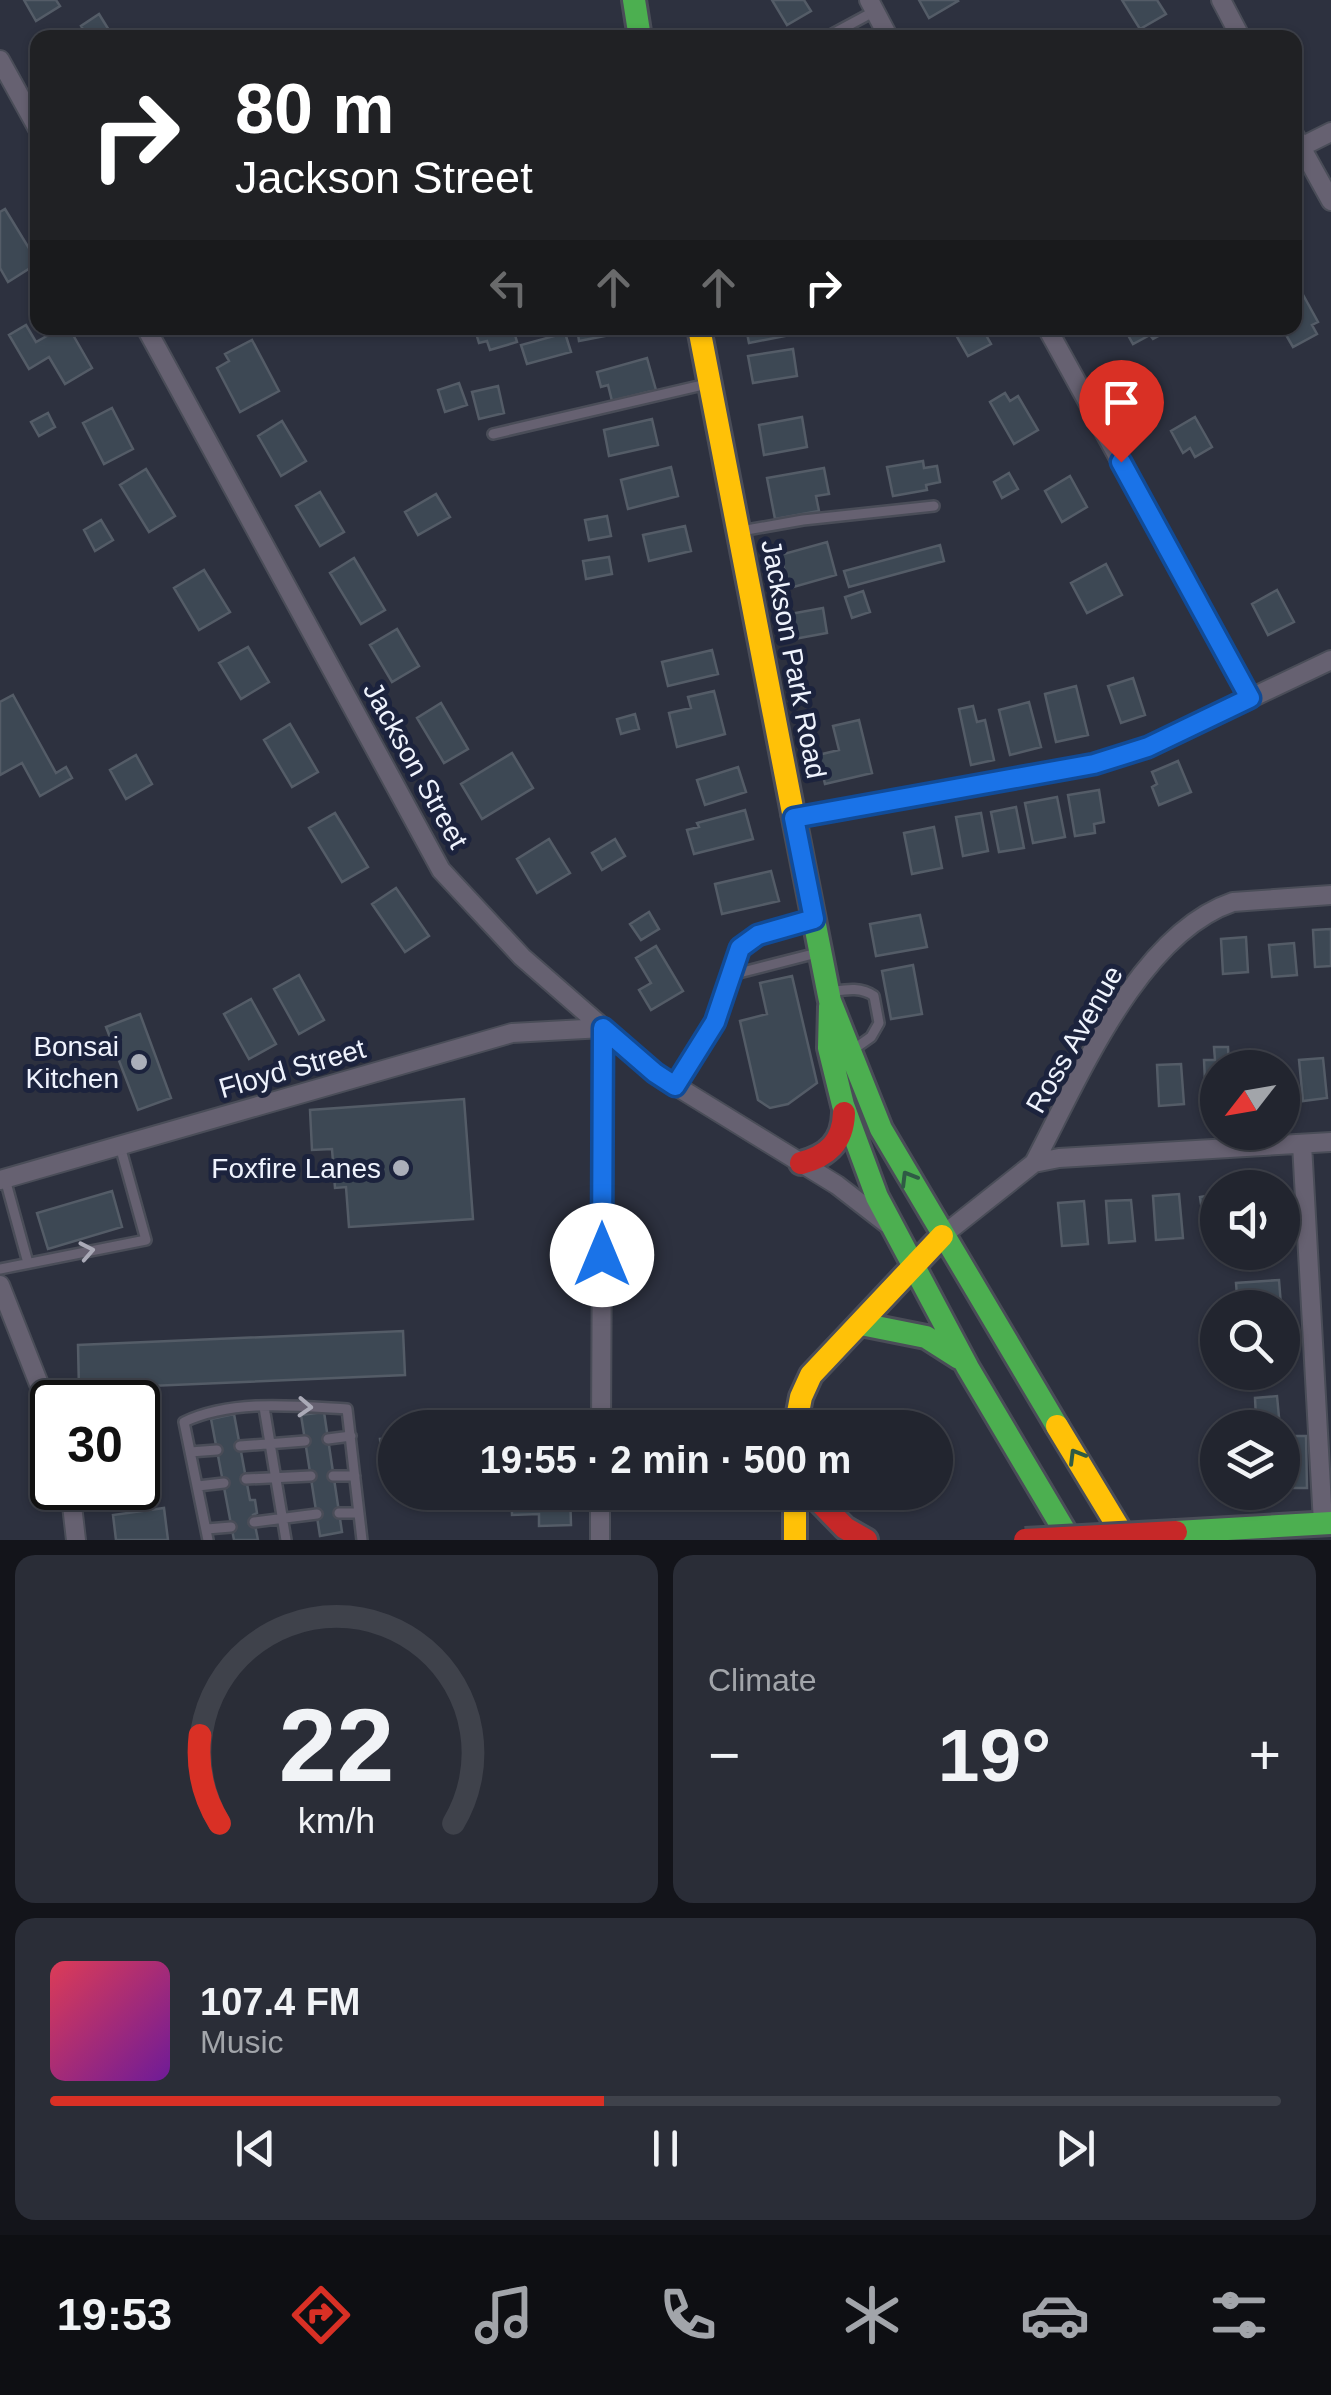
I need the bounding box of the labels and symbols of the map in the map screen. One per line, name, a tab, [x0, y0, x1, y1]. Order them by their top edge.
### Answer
pin	[1079, 360, 1164, 463]
street label: Jackson Park Road	[755, 537, 832, 781]
street label: Jackson Street	[357, 677, 474, 854]
street label: Ross Avenue	[1020, 960, 1129, 1118]
place label: Bonsai Kitchen	[26, 1031, 119, 1094]
street label: Floyd Street	[215, 1033, 369, 1104]
north arrow	[1200, 1050, 1300, 1150]
marker: Bonsai Kitchen	[128, 1051, 150, 1073]
place label: Foxfire Lanes	[211, 1153, 381, 1184]
marker: Foxfire Lanes	[390, 1157, 412, 1179]
one-way arrow	[901, 1171, 920, 1189]
position arrow	[550, 1203, 654, 1307]
one-way arrow	[78, 1242, 95, 1263]
speed limit sign: 30	[30, 1380, 160, 1510]
one-way arrow	[298, 1396, 314, 1417]
one-way arrow	[1069, 1449, 1088, 1467]

